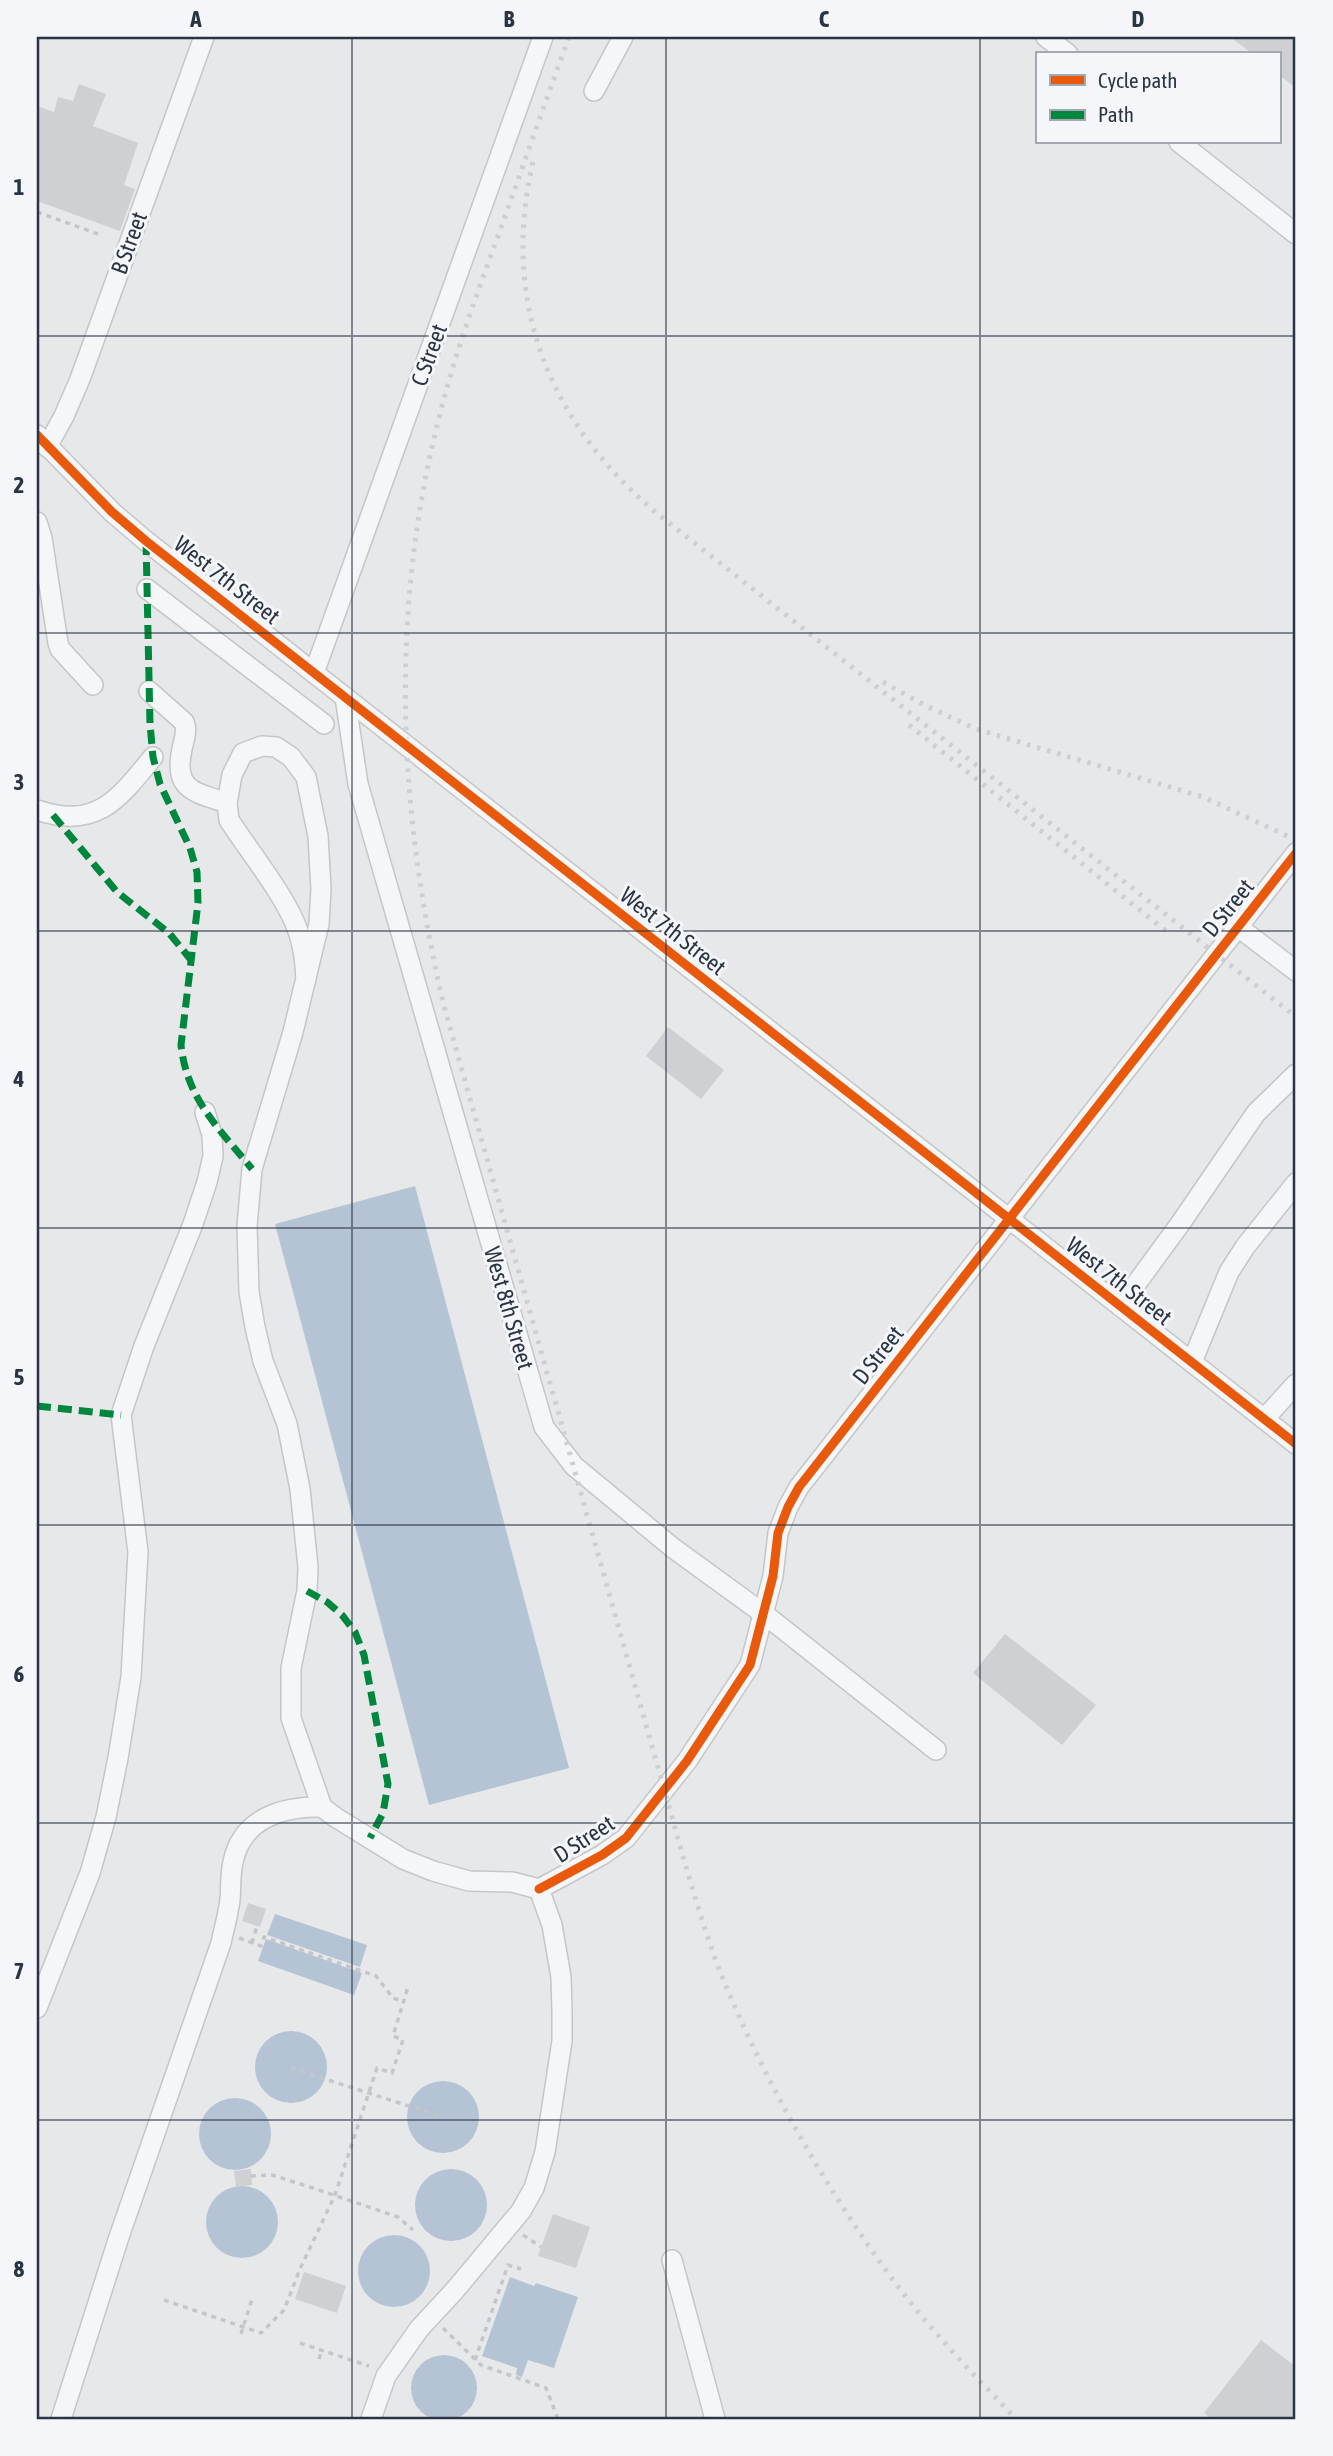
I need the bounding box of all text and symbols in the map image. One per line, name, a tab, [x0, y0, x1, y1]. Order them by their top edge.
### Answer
text: A	[189, 6, 202, 32]
text: B	[504, 6, 515, 32]
text: C	[819, 6, 830, 32]
text: D	[1132, 6, 1145, 32]
legend	[1036, 52, 1280, 144]
text: Cycle path	[1098, 68, 1177, 92]
text: Path	[1098, 102, 1134, 126]
text: 1	[14, 174, 25, 200]
street label: B Street	[106, 208, 152, 278]
street label: C Street	[406, 320, 452, 390]
text: 2	[14, 472, 24, 498]
street label: West 7th Street	[169, 531, 285, 629]
text: 3	[14, 769, 24, 795]
street label: D Street	[1197, 874, 1259, 942]
street label: West 7th Street	[615, 882, 731, 980]
text: 4	[13, 1066, 25, 1092]
street label: West 7th Street	[1061, 1232, 1177, 1330]
street label: West 8th Street	[479, 1244, 539, 1372]
street label: D Street	[847, 1321, 909, 1389]
text: 5	[14, 1364, 25, 1390]
text: 6	[14, 1661, 25, 1687]
street label: D Street	[549, 1810, 619, 1868]
text: 7	[14, 1958, 24, 1984]
text: 8	[14, 2256, 25, 2282]

